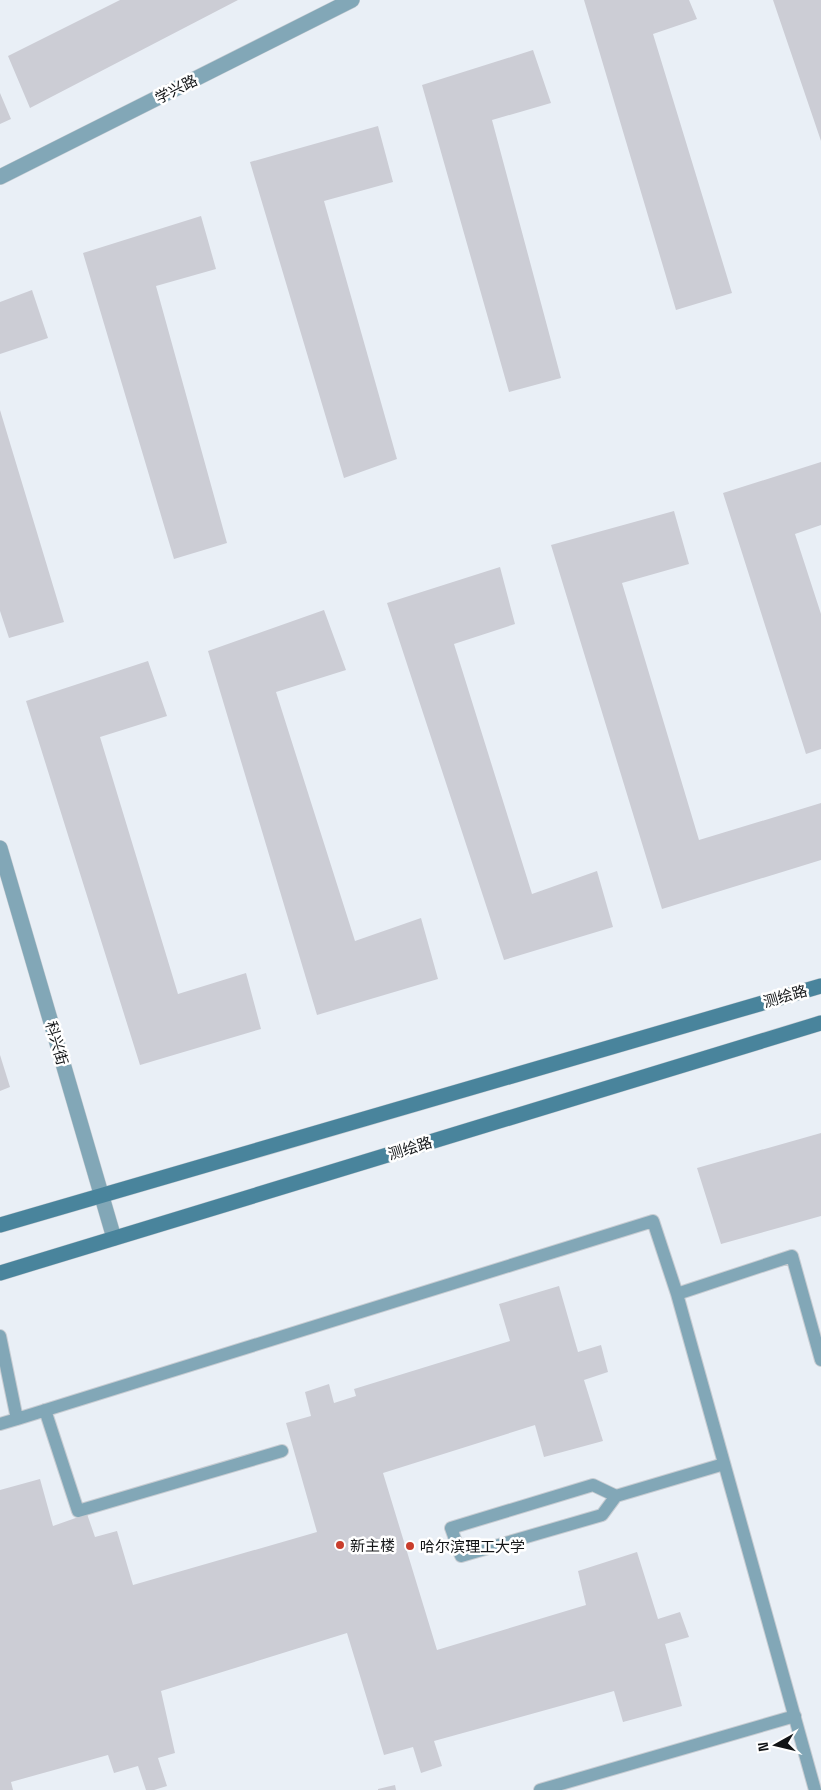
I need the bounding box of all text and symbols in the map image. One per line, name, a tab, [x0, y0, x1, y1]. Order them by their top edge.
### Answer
street label: 学兴路	[152, 70, 200, 108]
street label: 测绘路	[761, 981, 809, 1011]
street label: 科兴街	[42, 1019, 72, 1067]
street label: 测绘路	[386, 1132, 434, 1164]
place label: 新主楼	[350, 1536, 395, 1555]
place label: 哈尔滨理工大学	[420, 1537, 525, 1556]
marker: 新主楼	[334, 1539, 346, 1551]
marker: 哈尔滨理工大学	[404, 1540, 416, 1552]
north arrow	[751, 1720, 801, 1770]
text: N	[754, 1741, 773, 1753]

